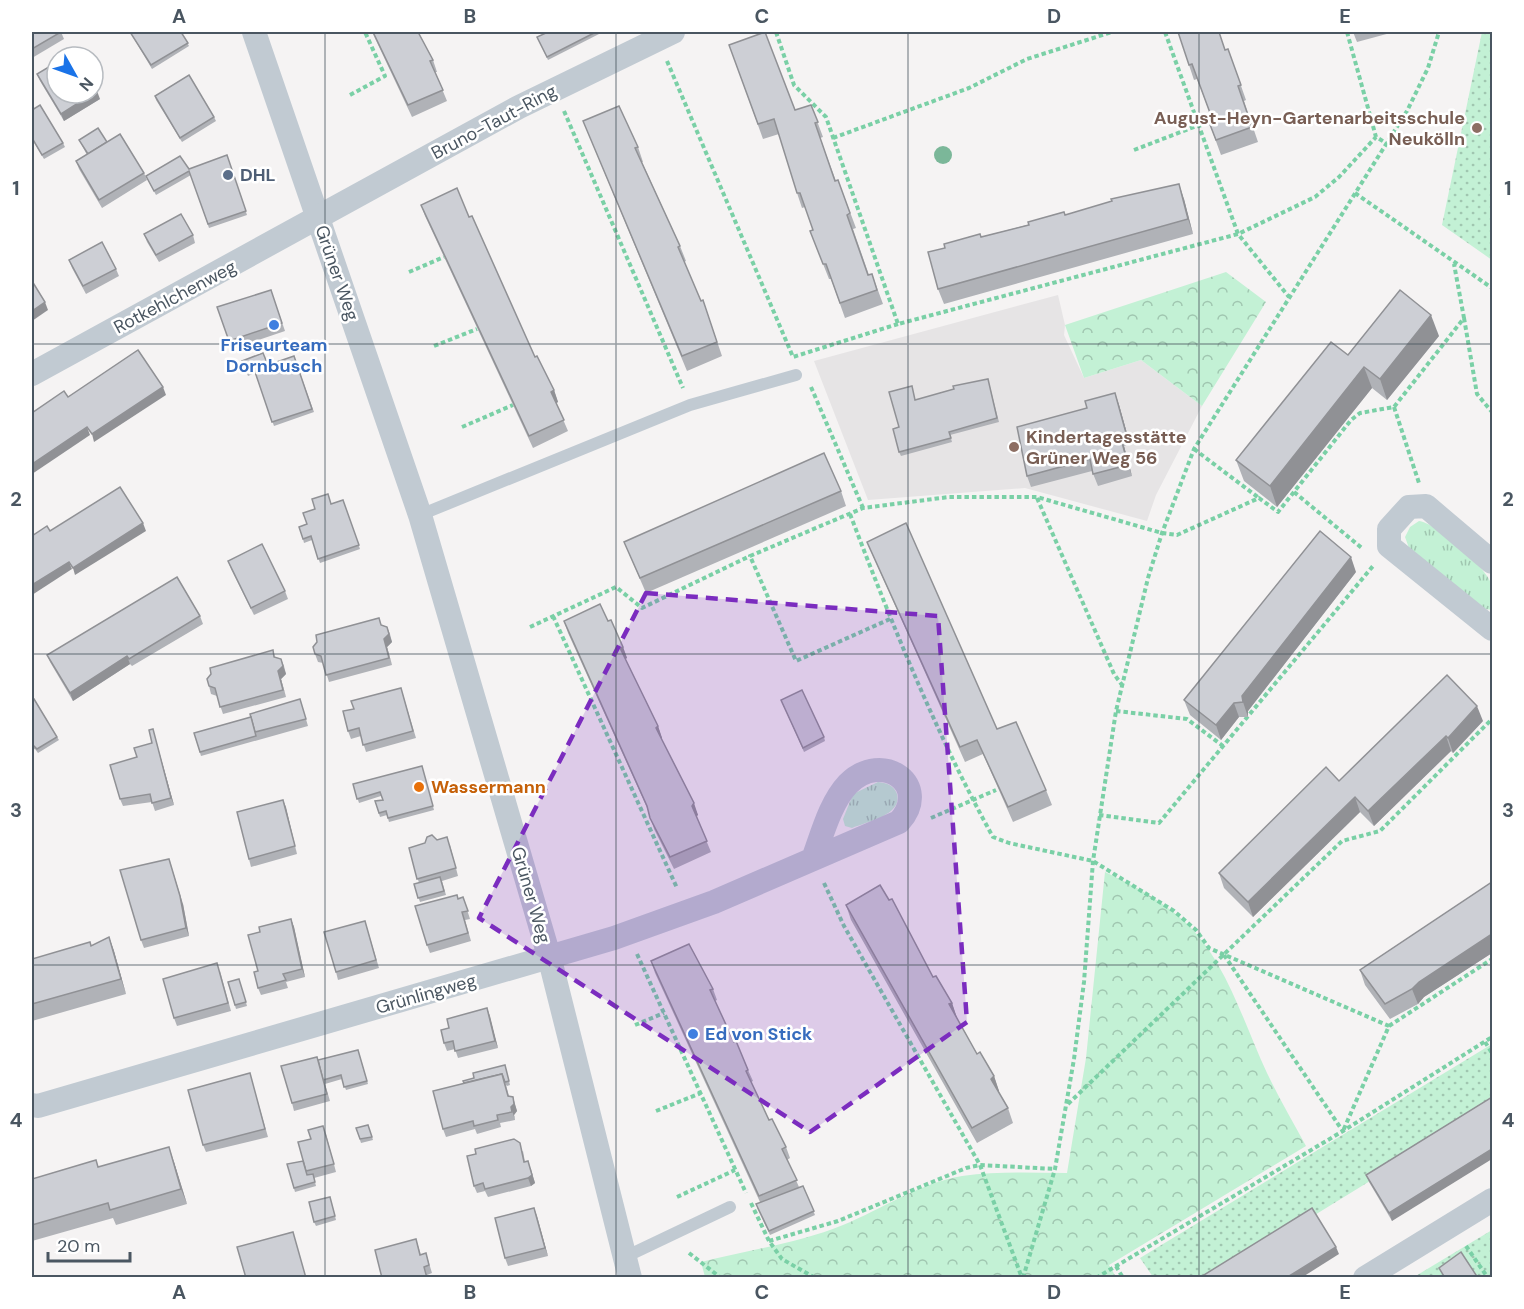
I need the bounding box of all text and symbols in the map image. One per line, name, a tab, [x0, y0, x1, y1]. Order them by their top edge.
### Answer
text: A	[172, 3, 186, 29]
text: B	[464, 3, 476, 29]
text: C	[755, 3, 769, 29]
text: D	[1047, 3, 1061, 29]
text: E	[1339, 3, 1351, 29]
north arrow	[45, 45, 105, 105]
text: N	[74, 73, 98, 96]
street label: Bruno-Taut-Ring	[427, 79, 561, 165]
place label: August-Heyn-Gartenarbeitsschule Neukölln	[1154, 106, 1465, 151]
marker: August-Heyn-Gartenarbeitsschule Neukölln	[1470, 121, 1484, 135]
place label: DHL	[240, 163, 276, 187]
marker: DHL	[221, 168, 235, 182]
text: 1	[12, 175, 20, 201]
text: 1	[1504, 175, 1512, 201]
street label: Grüner Weg	[309, 222, 365, 324]
street label: Rotkehlchenweg	[110, 255, 240, 339]
marker: Friseurteam Dornbusch	[267, 318, 281, 332]
place label: Friseurteam Dornbusch	[220, 333, 328, 378]
place label: Kindertagesstätte Grüner Weg 56	[1026, 425, 1187, 470]
marker: Kindertagesstätte Grüner Weg 56	[1007, 440, 1021, 454]
text: 2	[10, 486, 22, 512]
text: 2	[1502, 486, 1514, 512]
place label: Wassermann	[431, 775, 546, 799]
marker: Wassermann	[412, 780, 426, 794]
text: 3	[10, 797, 22, 823]
text: 3	[1502, 797, 1514, 823]
street label: Grüner Weg	[506, 844, 556, 946]
street label: Grünlingweg	[373, 968, 479, 1020]
place label: Ed von Stick	[705, 1022, 813, 1046]
marker: Ed von Stick	[686, 1027, 700, 1041]
text: 4	[10, 1107, 23, 1133]
text: 4	[1502, 1107, 1515, 1133]
scale bar	[48, 1225, 130, 1263]
text: 20 m	[57, 1234, 100, 1258]
text: A	[172, 1279, 186, 1305]
text: B	[464, 1279, 476, 1305]
text: C	[755, 1279, 769, 1305]
text: D	[1047, 1279, 1061, 1305]
text: E	[1339, 1279, 1351, 1305]

